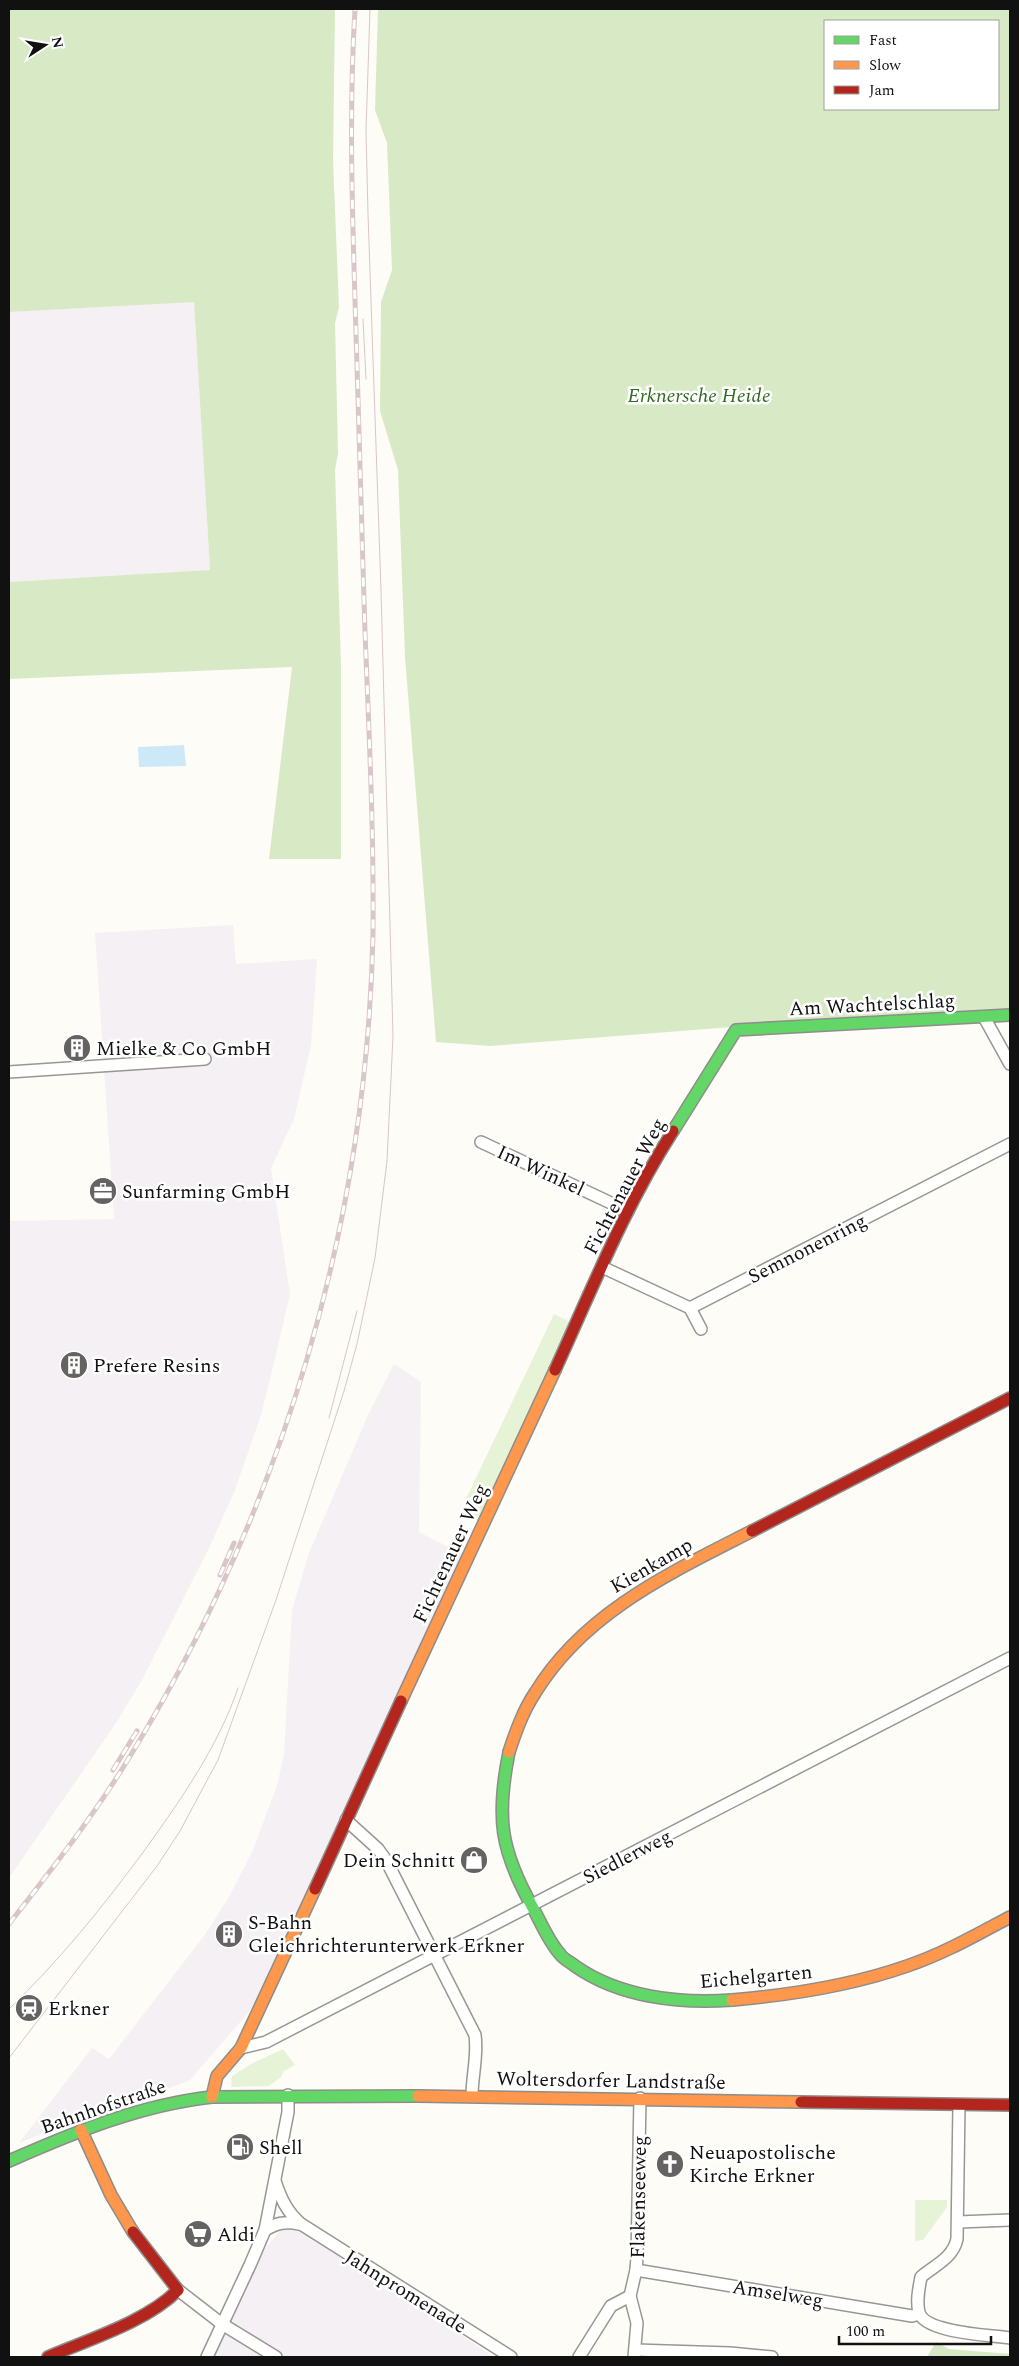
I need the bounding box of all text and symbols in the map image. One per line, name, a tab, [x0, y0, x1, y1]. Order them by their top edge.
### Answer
north arrow	[20, 20, 70, 70]
legend	[824, 20, 999, 110]
text: Fast	[869, 29, 897, 52]
text: N	[46, 35, 69, 50]
text: Slow	[869, 54, 901, 77]
text: Jam	[869, 79, 895, 102]
park label: Erknersche Heide	[627, 381, 771, 411]
street label: Am Wachtelschlag	[788, 986, 956, 1024]
building icon: Mielke & Co GmbH	[62, 1033, 92, 1063]
place label: Mielke & Co GmbH	[96, 1034, 271, 1064]
street label: Fichtenauer Weg	[576, 1113, 674, 1260]
street label: Im Winkel	[492, 1138, 589, 1204]
office icon: Sunfarming GmbH	[88, 1176, 118, 1206]
place label: Sunfarming GmbH	[122, 1177, 291, 1207]
street label: Semnonenring	[743, 1206, 872, 1292]
building icon: Prefere Resins	[59, 1350, 89, 1380]
place label: Prefere Resins	[93, 1351, 220, 1381]
street label: Fichtenauer Weg	[405, 1479, 496, 1628]
street label: Kienkamp	[605, 1530, 698, 1602]
street label: Siedlerweg	[577, 1822, 677, 1892]
shop icon: Dein Schnitt	[459, 1845, 489, 1875]
place label: Dein Schnitt	[343, 1846, 455, 1876]
place label: S-Bahn Gleichrichterunterwerk Erkner	[248, 1908, 524, 1961]
building icon: S-Bahn Gleichrichterunterwerk Erkner	[214, 1919, 244, 1949]
street label: Eichelgarten	[699, 1957, 814, 1997]
station icon: Erkner	[14, 1993, 44, 2023]
place label: Erkner	[48, 1994, 109, 2024]
street label: Woltersdorfer Landstraße	[496, 2064, 726, 2098]
street label: Bahnhofstraße	[37, 2071, 170, 2142]
fuel station icon: Shell	[225, 2132, 255, 2162]
place label: Shell	[259, 2133, 303, 2163]
street label: Flakenseeweg	[623, 2135, 655, 2259]
place label: Neuapostolische Kirche Erkner	[689, 2138, 836, 2191]
church icon: Neuapostolische Kirche Erkner	[655, 2149, 685, 2179]
supermarket icon: Aldi	[183, 2219, 213, 2249]
place label: Aldi	[217, 2220, 255, 2250]
street label: Jahnpromenade	[338, 2242, 472, 2341]
street label: Amselweg	[730, 2272, 826, 2316]
scale bar	[839, 2314, 992, 2346]
text: 100 m	[846, 2320, 885, 2343]

